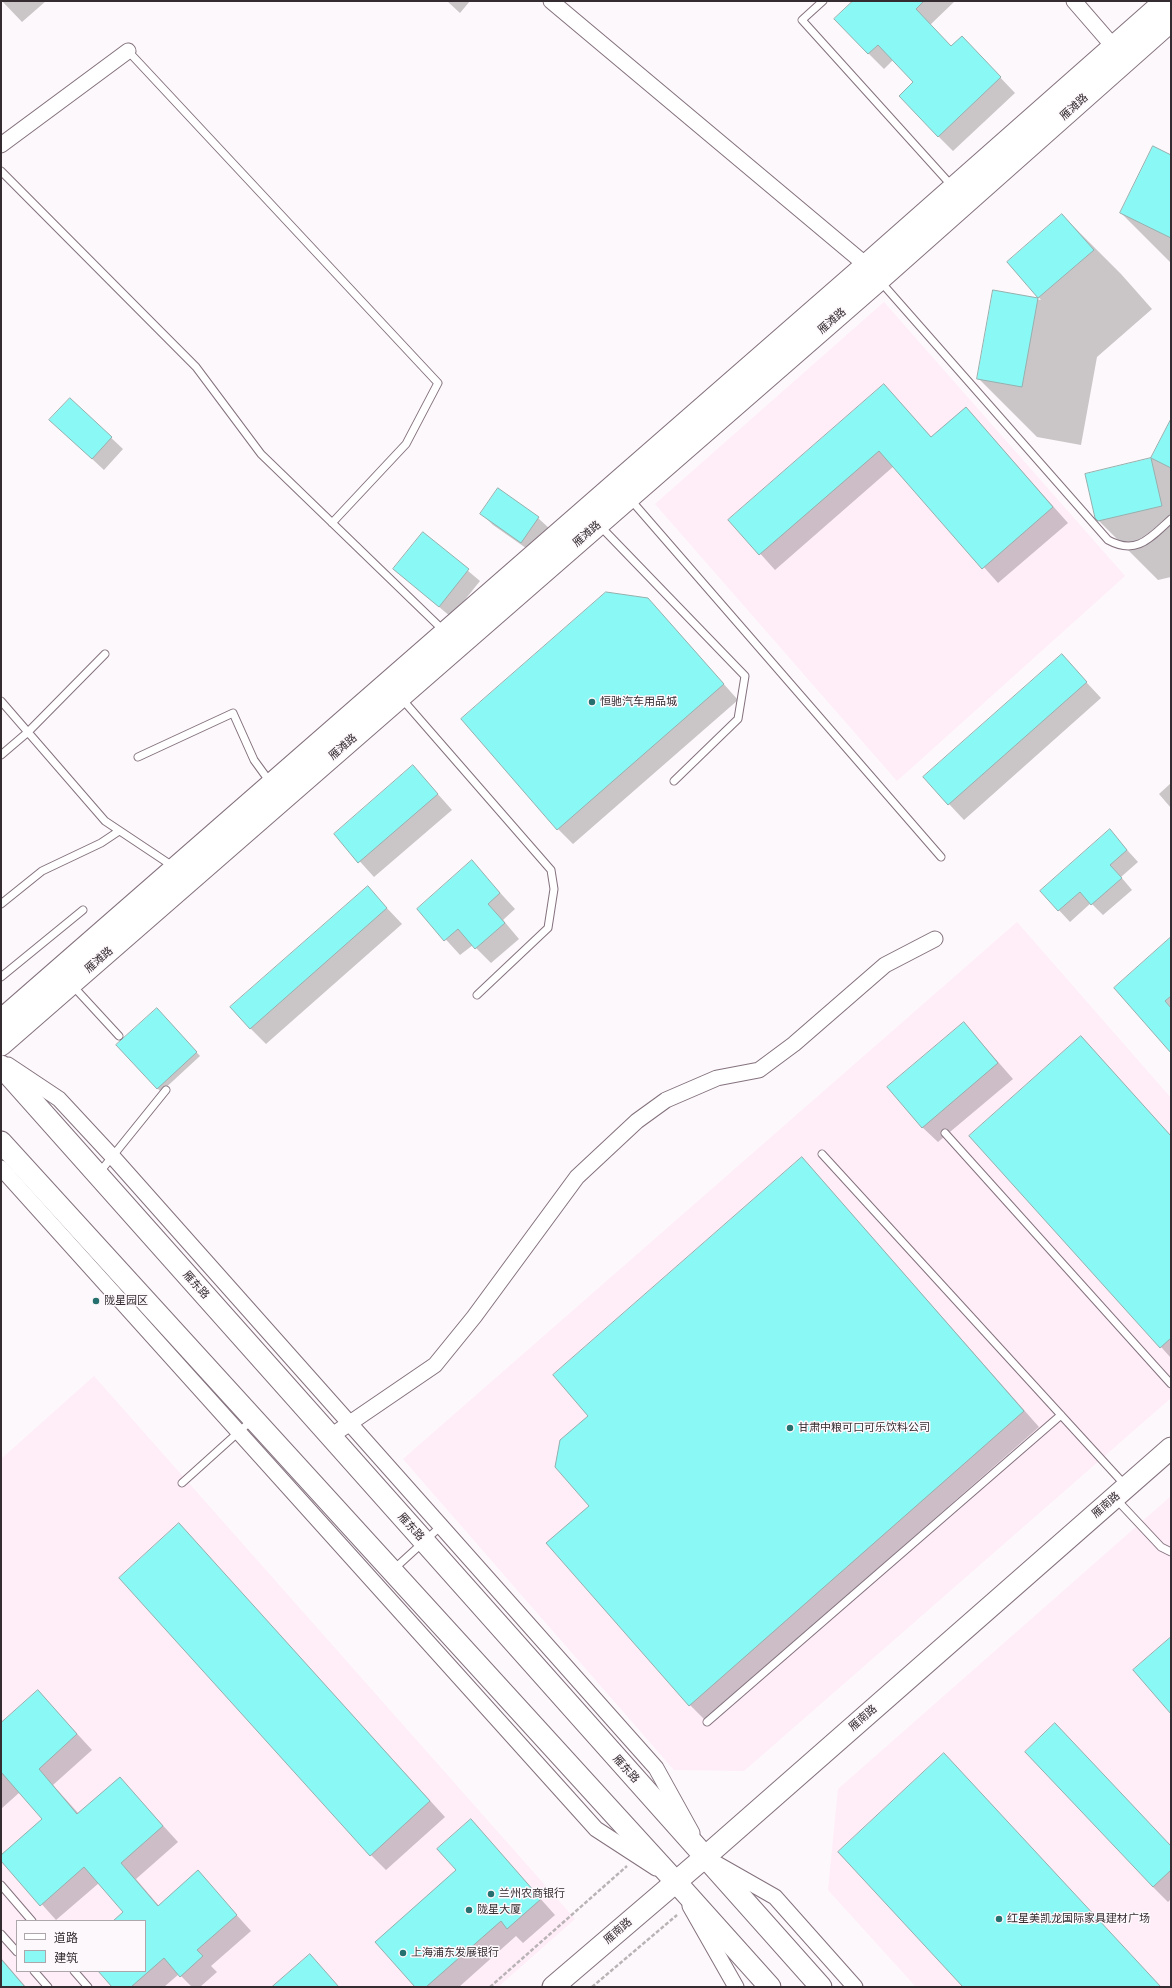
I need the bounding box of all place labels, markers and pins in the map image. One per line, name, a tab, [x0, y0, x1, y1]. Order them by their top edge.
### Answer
place label: 恒驰汽车用品城	[600, 695, 677, 709]
marker: 恒驰汽车用品城	[587, 697, 597, 707]
place label: 陇星园区	[104, 1294, 148, 1308]
marker: 陇星园区	[91, 1296, 101, 1306]
place label: 甘肃中粮可口可乐饮料公司	[798, 1421, 930, 1435]
marker: 甘肃中粮可口可乐饮料公司	[785, 1423, 795, 1433]
place label: 兰州农商银行	[499, 1887, 565, 1901]
marker: 兰州农商银行	[486, 1889, 496, 1899]
place label: 陇星大厦	[477, 1903, 521, 1917]
marker: 陇星大厦	[464, 1905, 474, 1915]
place label: 红星美凯龙国际家具建材广场	[1007, 1912, 1150, 1926]
marker: 红星美凯龙国际家具建材广场	[994, 1914, 1004, 1924]
place label: 上海浦东发展银行	[411, 1946, 499, 1960]
marker: 上海浦东发展银行	[398, 1948, 408, 1958]

